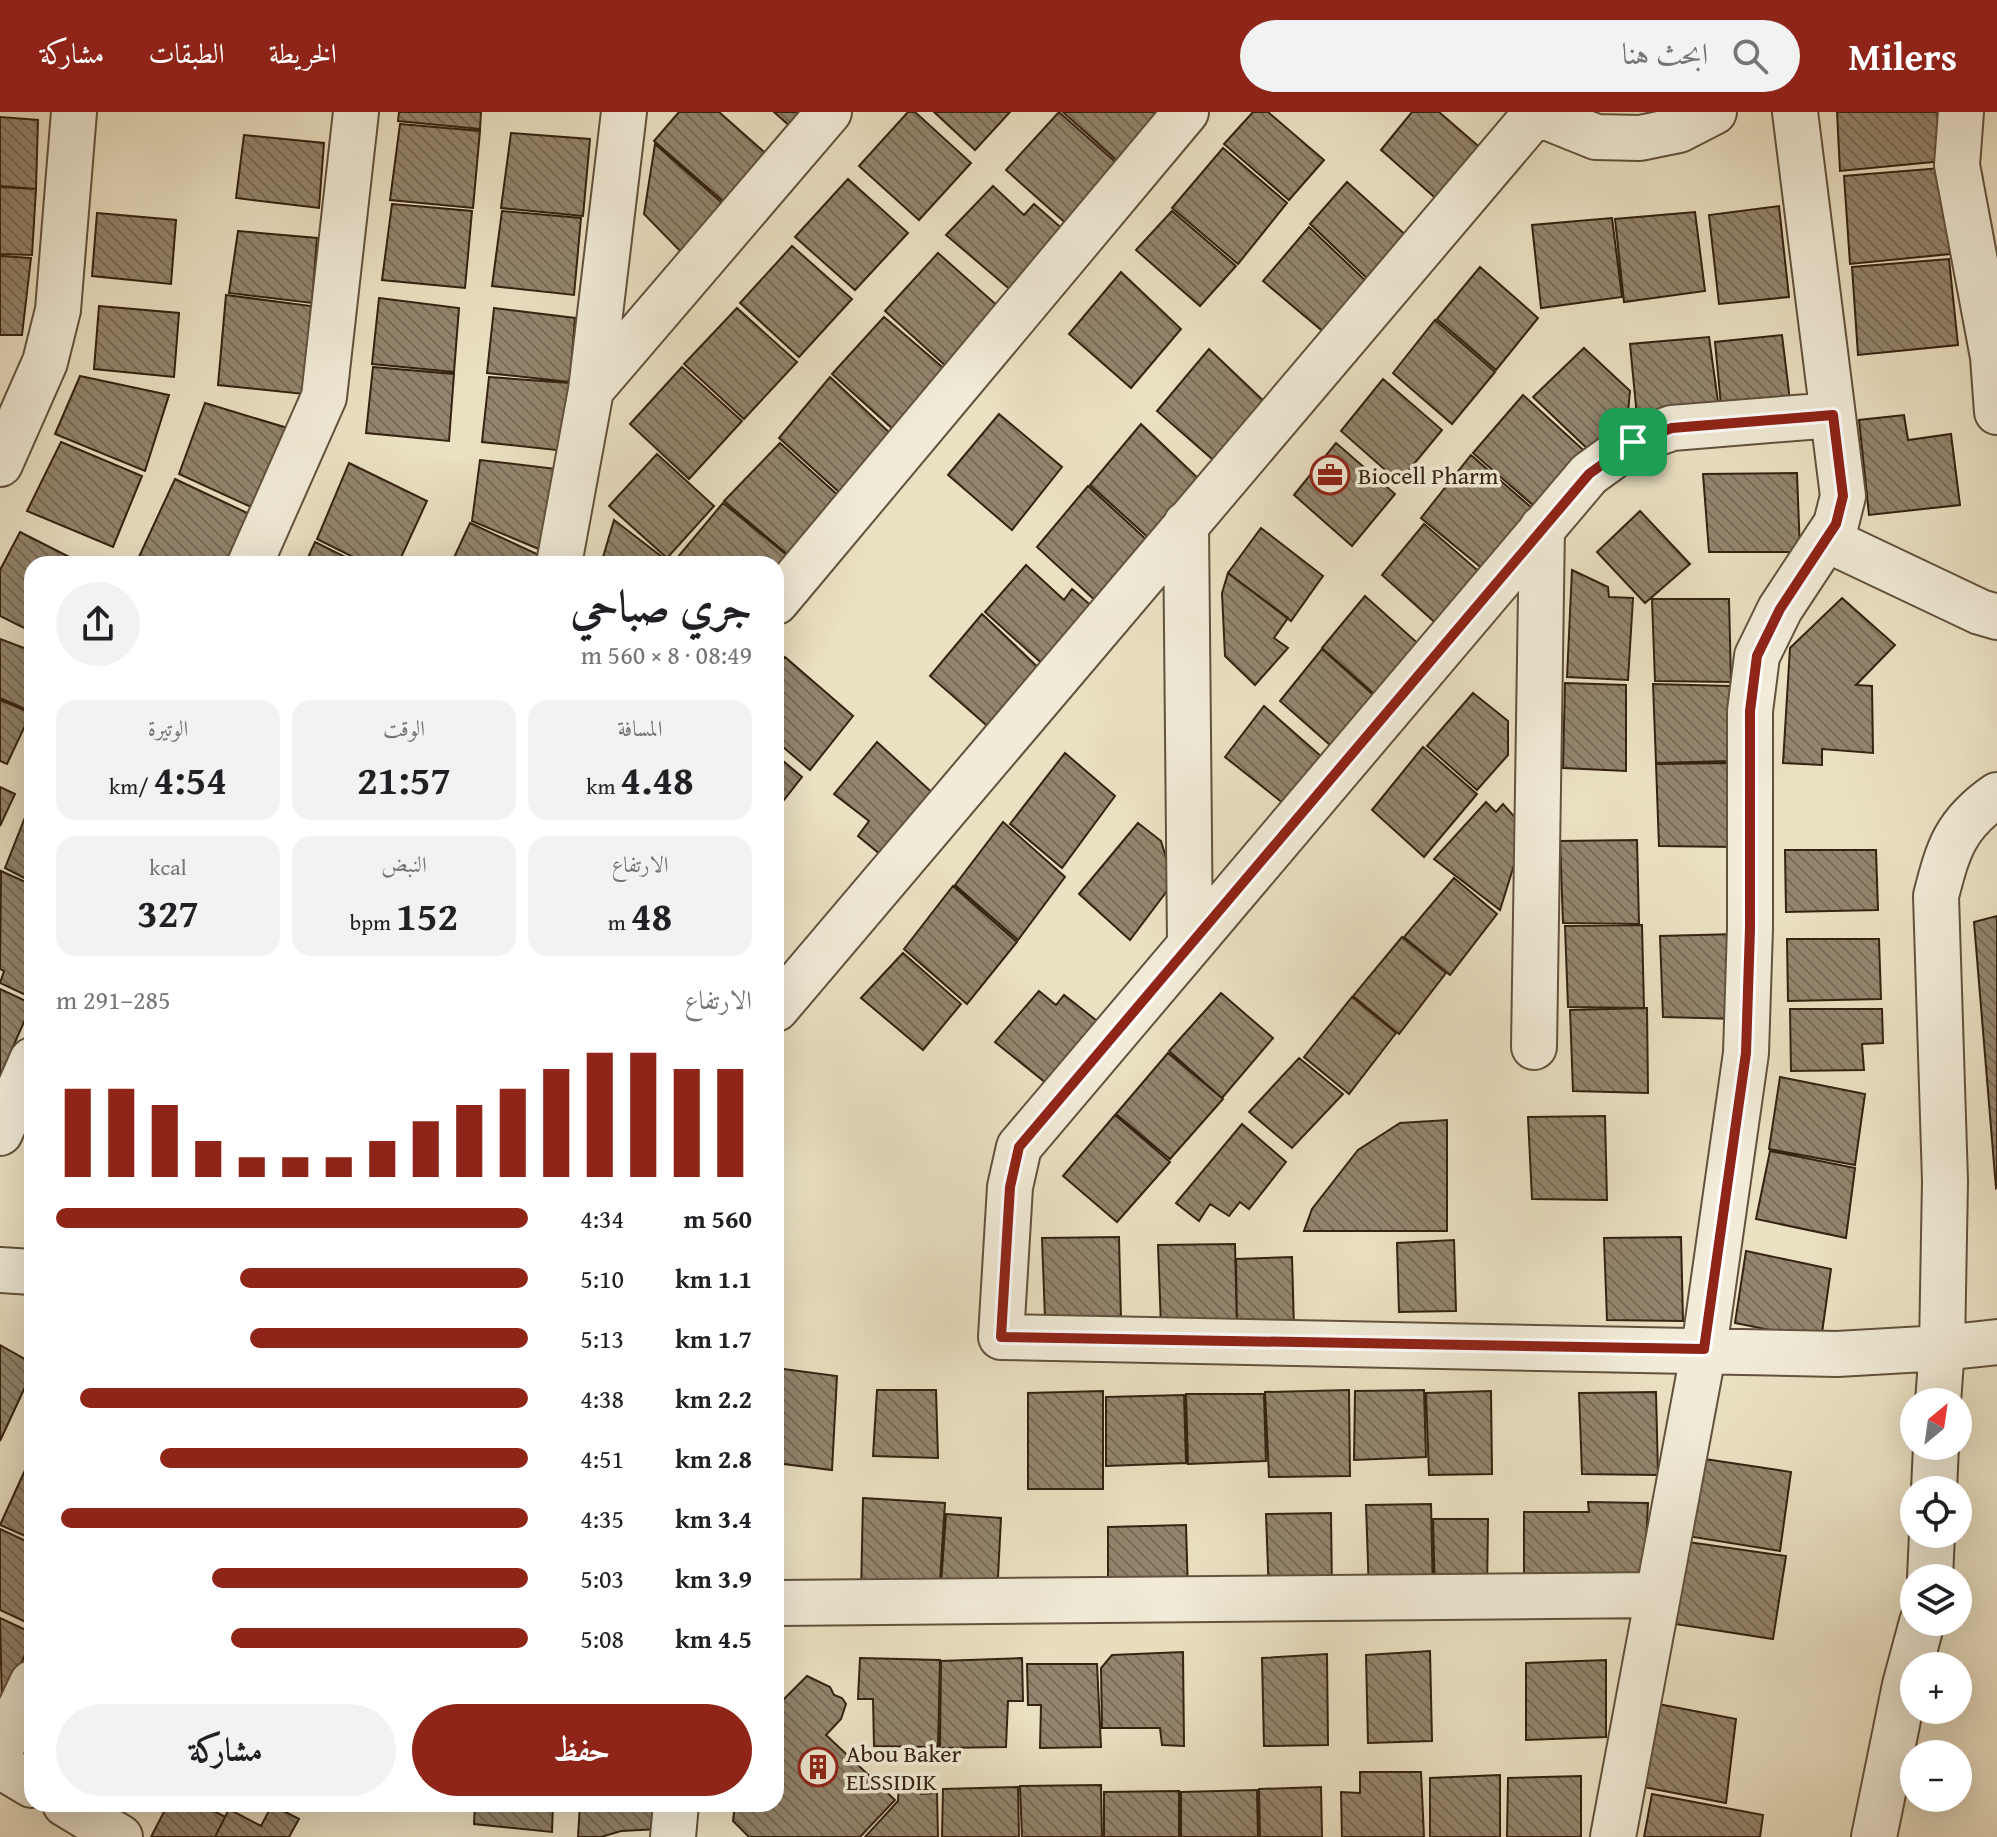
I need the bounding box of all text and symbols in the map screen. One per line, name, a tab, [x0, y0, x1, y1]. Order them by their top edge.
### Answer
search box	[1240, 20, 1800, 92]
text: Milers	[1848, 28, 1957, 84]
text: ابحث هنا	[1622, 31, 1708, 75]
text: مشاركة	[40, 32, 104, 73]
text: الطبقات	[148, 32, 225, 73]
text: الخريطة	[269, 32, 337, 73]
icon: search	[1728, 34, 1772, 78]
pin	[1599, 408, 1667, 476]
icon: arrive	[1611, 420, 1655, 464]
office icon: Biocell Pharm	[1309, 454, 1351, 496]
place label: Biocell Pharm	[1358, 458, 1499, 493]
text: جري صباحي	[570, 573, 752, 637]
button: share	[56, 582, 140, 666]
text: 08:49 · 8 × 560 m	[581, 635, 752, 674]
text: الوتيرة	[148, 712, 188, 744]
text: الوقت	[383, 712, 425, 744]
text: المسافة	[618, 712, 662, 744]
text: 4:54	[153, 750, 227, 809]
text: 21:57	[357, 750, 451, 809]
text: 4.48	[620, 750, 694, 809]
text: /km	[109, 770, 153, 802]
text: km	[586, 770, 620, 802]
text: النبض	[381, 848, 427, 880]
text: الارتفاع	[611, 848, 669, 880]
text: kcal	[149, 851, 187, 883]
text: 327	[137, 883, 199, 942]
text: 152	[396, 886, 458, 945]
text: 48	[631, 886, 672, 945]
text: bpm	[350, 906, 396, 938]
text: m	[608, 906, 631, 938]
text: 285–291 m	[56, 980, 170, 1019]
text: الارتفاع	[685, 980, 752, 1019]
text: 4:34	[580, 1199, 624, 1238]
text: 560 m	[684, 1199, 752, 1238]
text: 5:10	[580, 1259, 624, 1298]
text: 1.1 km	[675, 1259, 752, 1298]
text: 5:13	[580, 1319, 624, 1358]
text: 1.7 km	[675, 1319, 752, 1358]
text: 4:38	[580, 1379, 624, 1418]
text: 2.2 km	[675, 1379, 752, 1418]
north arrow	[1900, 1388, 1972, 1460]
map controls	[1900, 1388, 1972, 1812]
text: 4:51	[580, 1439, 624, 1478]
text: 2.8 km	[675, 1439, 752, 1478]
button: locate	[1900, 1476, 1972, 1548]
text: 4:35	[580, 1499, 624, 1538]
text: 3.4 km	[675, 1499, 752, 1538]
text: 5:03	[580, 1559, 624, 1598]
text: 3.9 km	[675, 1559, 752, 1598]
button: layers	[1900, 1564, 1972, 1636]
text: 5:08	[580, 1619, 624, 1658]
text: 4.5 km	[675, 1619, 752, 1658]
button: +	[1900, 1652, 1972, 1724]
button: مشاركة	[56, 1704, 396, 1796]
button: حفظ	[412, 1704, 752, 1796]
place label: Abou Baker ELSSIDIK	[846, 1736, 961, 1799]
button: −	[1900, 1740, 1972, 1812]
building icon: Abou Baker ELSSIDIK	[797, 1746, 839, 1788]

